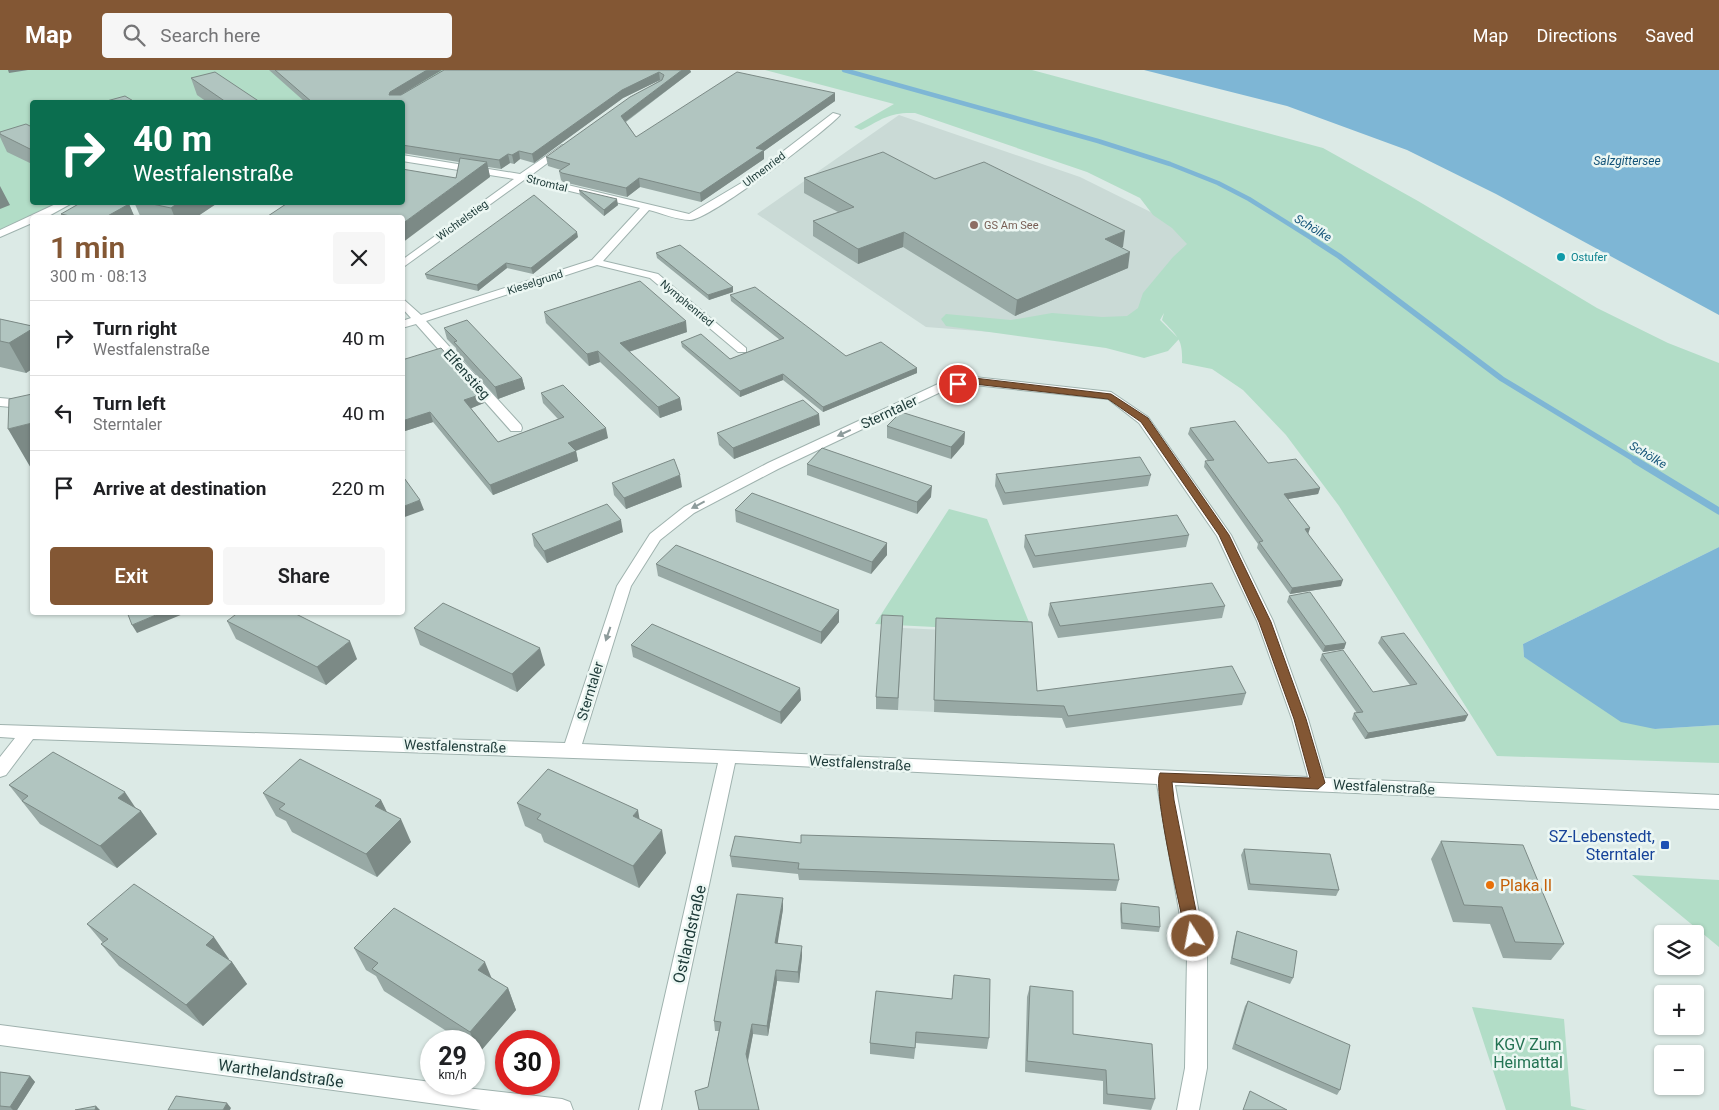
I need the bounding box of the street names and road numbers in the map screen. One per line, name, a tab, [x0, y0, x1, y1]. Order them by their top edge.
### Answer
street label: Ulmenried	[740, 149, 788, 190]
street label: Stromtal	[525, 172, 569, 195]
street label: Wichtelstieg	[434, 197, 491, 243]
street label: Kieselgrund	[506, 267, 565, 298]
street label: Nymphenried	[657, 277, 716, 329]
street label: Elfenstieg	[440, 346, 494, 402]
street label: Sterntaler	[858, 392, 920, 432]
street label: Sterntaler	[573, 659, 607, 722]
street label: Westfalenstraße	[404, 736, 506, 756]
street label: Westfalenstraße	[809, 752, 911, 774]
street label: Westfalenstraße	[1333, 776, 1435, 798]
street label: Ostlandstraße	[669, 883, 710, 985]
street label: Warthelandstraße	[217, 1055, 345, 1092]

